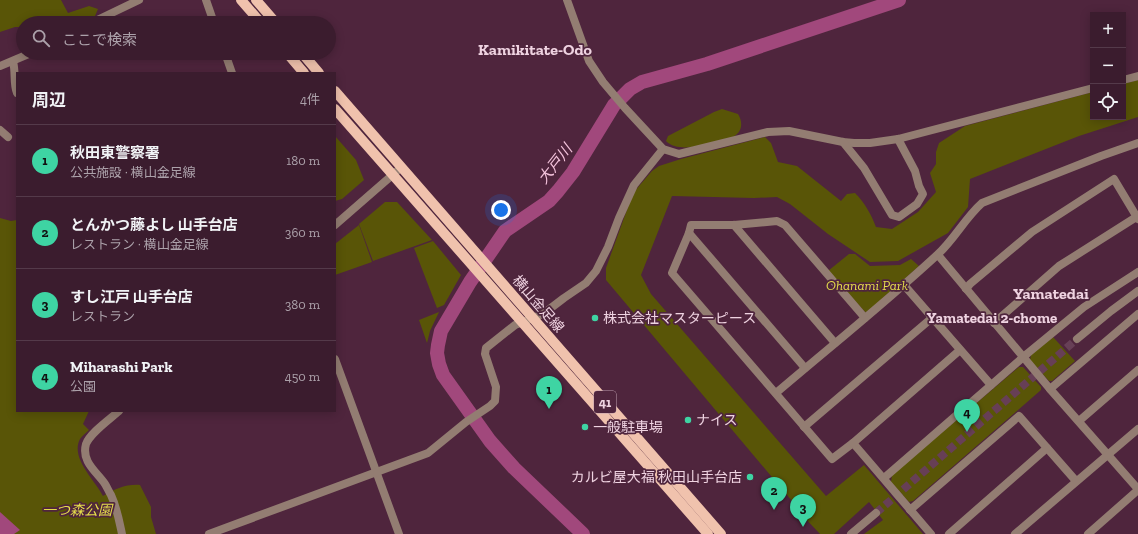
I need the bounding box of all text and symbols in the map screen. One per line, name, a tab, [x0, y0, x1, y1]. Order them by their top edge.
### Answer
map controls	[1090, 12, 1126, 120]
button: +	[1090, 12, 1126, 48]
search box	[16, 16, 336, 60]
icon: search	[30, 27, 52, 49]
text: ここで検索	[62, 31, 137, 49]
district label: Kamikitate-Odo	[478, 40, 593, 59]
button: −	[1090, 48, 1126, 84]
button: locate	[1090, 84, 1126, 120]
text: 周辺	[32, 90, 66, 110]
text: 4件	[300, 92, 320, 107]
water label: 大戸川	[534, 139, 577, 187]
text: 秋田東警察署	[70, 144, 160, 162]
text: 1	[42, 153, 48, 168]
text: 180 m	[286, 153, 320, 168]
text: 公共施設 · 横山金足線	[70, 165, 196, 180]
your location	[491, 200, 511, 220]
text: とんかつ藤よし 山手台店	[70, 216, 238, 234]
text: 2	[42, 225, 48, 240]
text: 360 m	[285, 225, 320, 240]
text: レストラン · 横山金足線	[70, 237, 209, 252]
street label: 横山金足線	[509, 272, 567, 336]
park label: Ohanami Park	[826, 277, 908, 294]
district label: Yamatedai	[1013, 284, 1089, 303]
text: すし江戸 山手台店	[70, 288, 193, 306]
text: 3	[42, 297, 48, 312]
text: 380 m	[285, 297, 320, 312]
text: レストラン	[70, 309, 135, 324]
district label: Yamatedai 2-chome	[927, 309, 1057, 327]
place label: 株式会社マスターピース	[603, 310, 756, 327]
marker: 株式会社マスターピース	[590, 313, 600, 323]
text: Miharashi Park	[70, 358, 173, 376]
text: 4	[41, 369, 49, 384]
text: 450 m	[285, 369, 320, 384]
pin: 1	[536, 376, 562, 409]
text: 公園	[70, 379, 96, 394]
road number: 41	[594, 391, 616, 413]
pin: 4	[954, 399, 980, 432]
place label: ナイス	[696, 412, 738, 429]
marker: ナイス	[683, 415, 693, 425]
place label: 一般駐車場	[593, 419, 663, 436]
marker: 一般駐車場	[580, 422, 590, 432]
place label: カルビ屋大福 秋田山手台店	[571, 469, 742, 486]
marker: カルビ屋大福 秋田山手台店	[745, 472, 755, 482]
pin: 2	[761, 477, 787, 510]
pin: 3	[790, 494, 816, 527]
park label: 一つ森公園	[42, 502, 114, 519]

